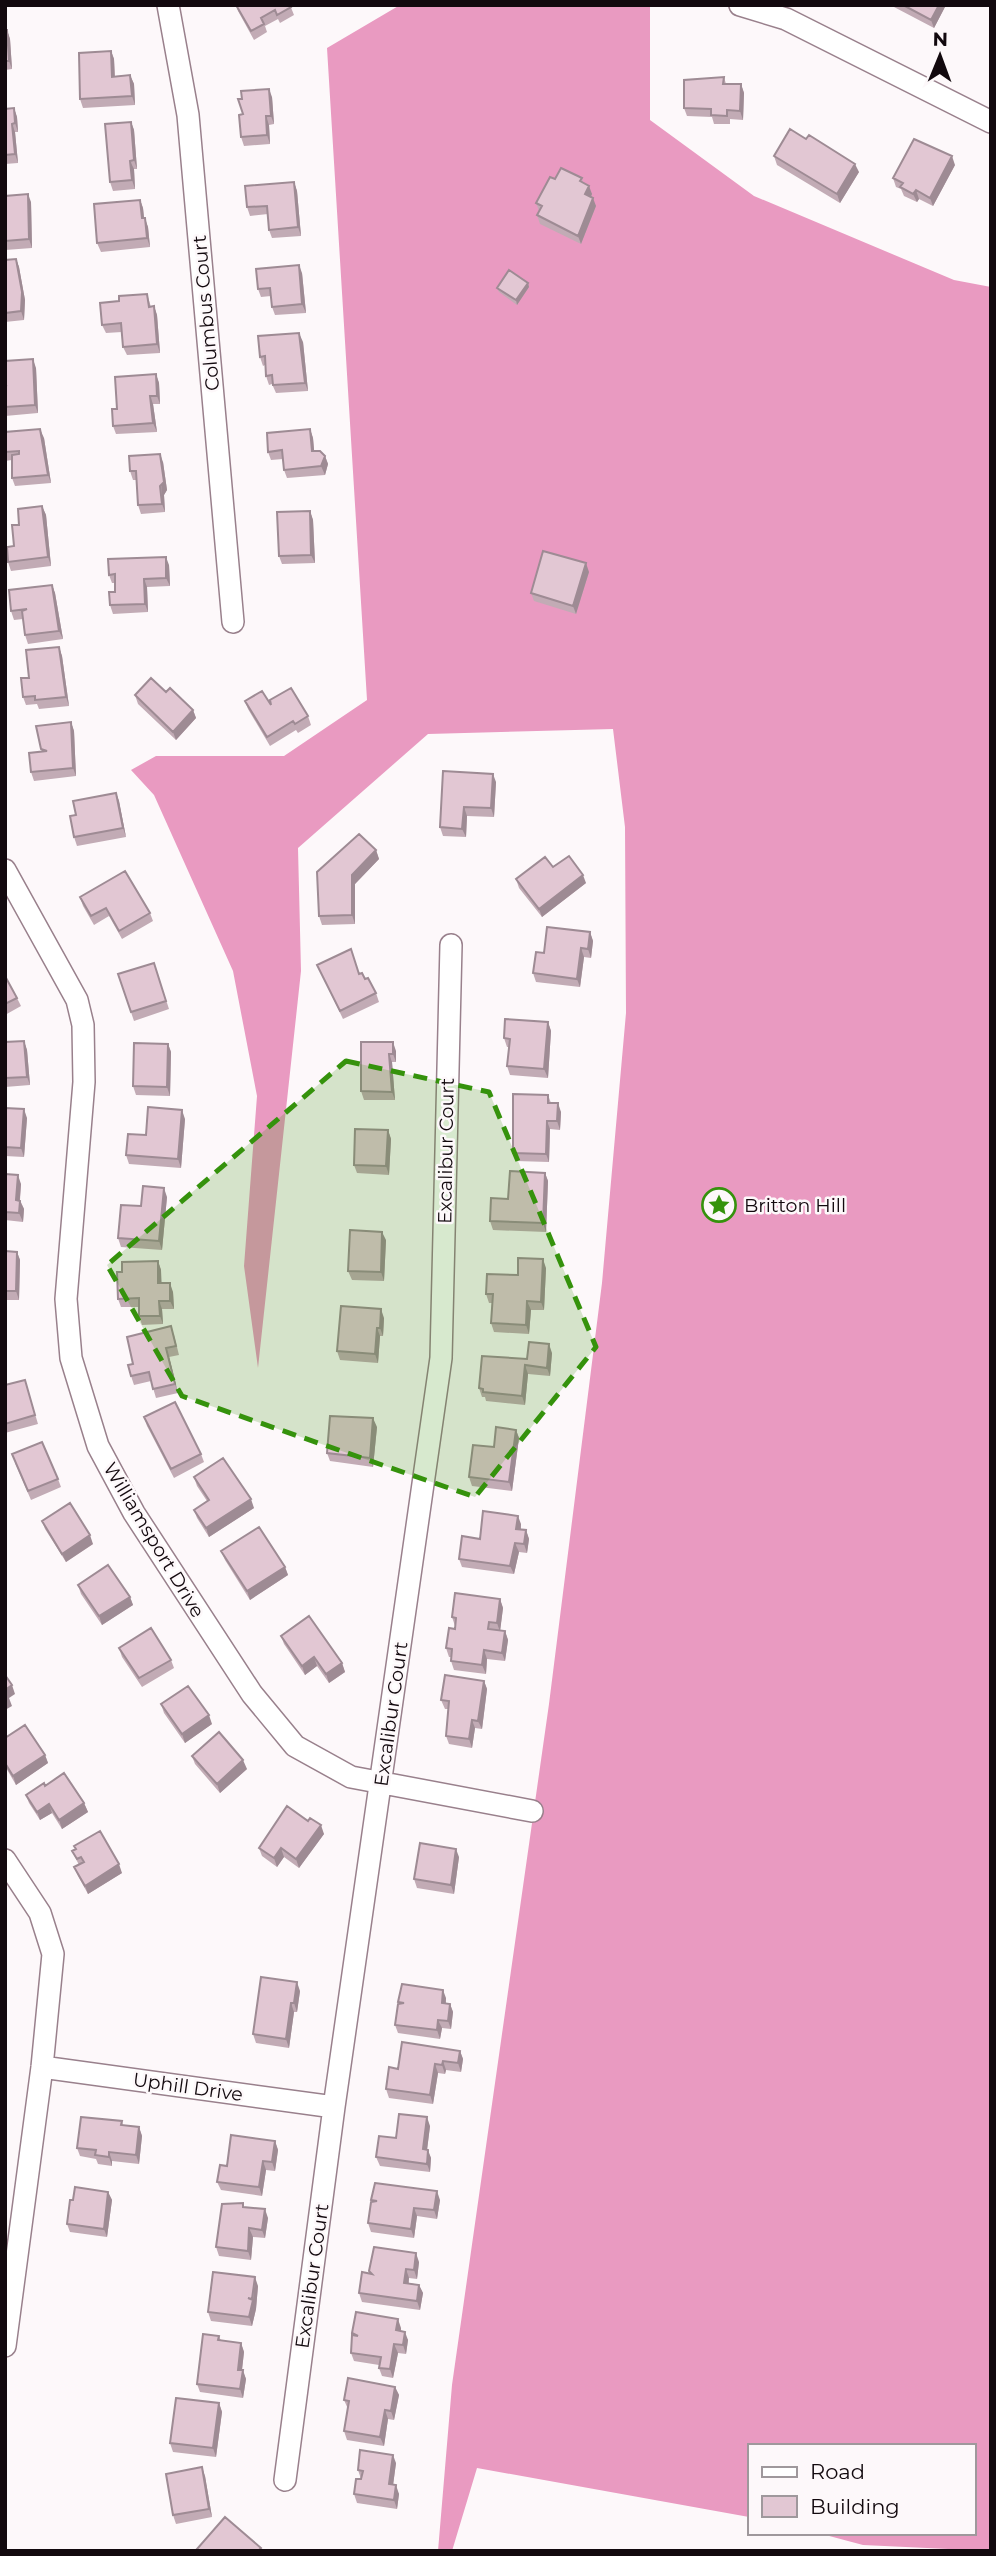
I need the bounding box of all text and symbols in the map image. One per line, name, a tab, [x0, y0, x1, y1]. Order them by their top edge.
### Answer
north arrow	[905, 21, 975, 91]
text: N	[932, 28, 948, 51]
street label: Columbus Court	[188, 234, 224, 392]
street label: Excalibur Court	[433, 1078, 459, 1224]
place icon: Britton Hill	[700, 1186, 738, 1224]
place label: Britton Hill	[744, 1194, 846, 1217]
street label: Williamsport Drive	[99, 1458, 209, 1622]
street label: Excalibur Court	[369, 1640, 413, 1788]
street label: Uphill Drive	[132, 2068, 244, 2106]
street label: Excalibur Court	[290, 2202, 334, 2350]
legend	[748, 2444, 975, 2535]
text: Road	[810, 2459, 865, 2484]
text: Building	[810, 2494, 900, 2519]

